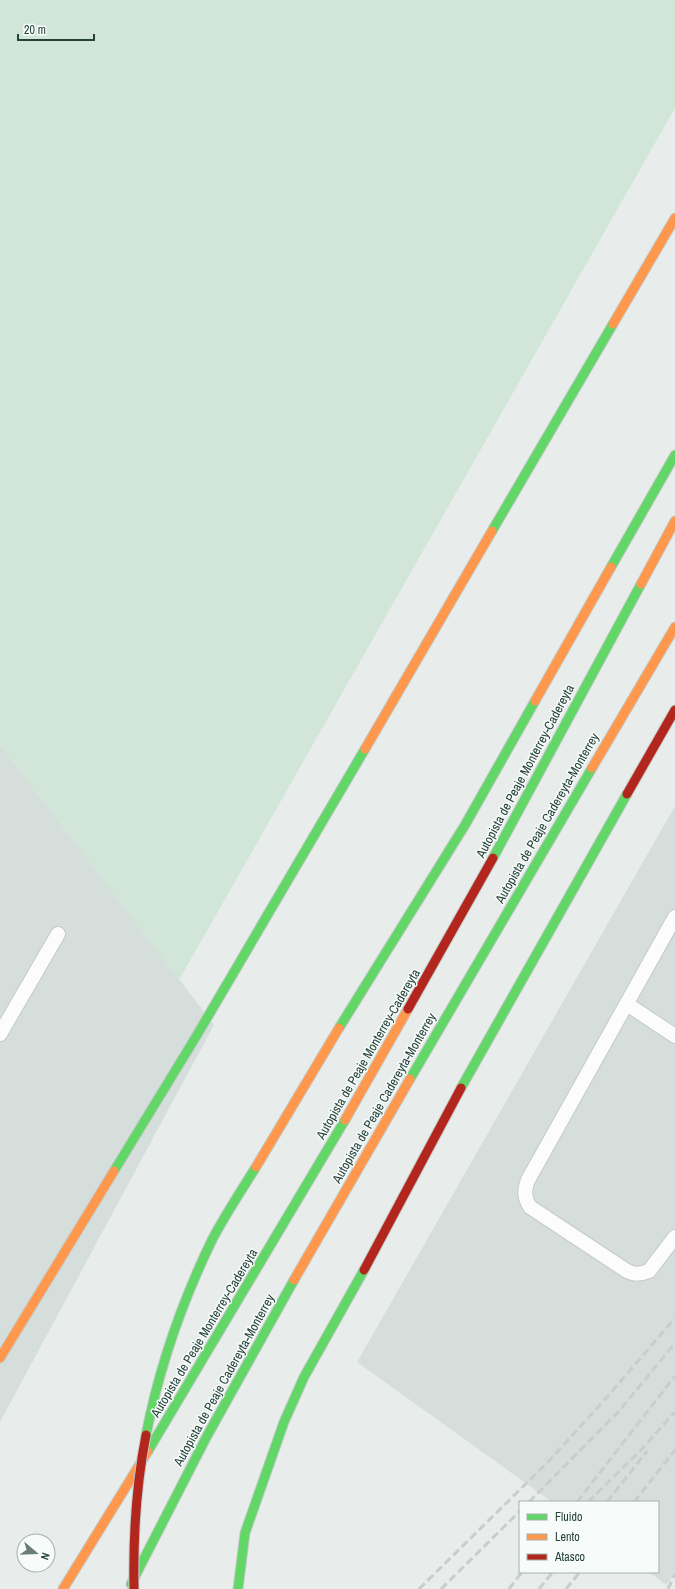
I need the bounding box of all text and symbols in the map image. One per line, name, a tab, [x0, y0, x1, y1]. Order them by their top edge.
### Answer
scale bar	[18, 16, 94, 42]
text: 20 m	[24, 22, 46, 38]
street label: Autopista de Peaje Monterrey-Cadereyta	[472, 681, 578, 861]
street label: Autopista de Peaje Cadereyta-Monterrey	[491, 729, 603, 907]
street label: Autopista de Peaje Monterrey-Cadereyta	[312, 966, 424, 1143]
street label: Autopista de Peaje Cadereyta-Monterrey	[328, 1009, 440, 1187]
street label: Autopista de Peaje Monterrey-Cadereyta	[146, 1246, 261, 1421]
street label: Autopista de Peaje Cadereyta-Monterrey	[169, 1291, 279, 1470]
legend	[519, 1501, 659, 1573]
text: Fluido	[555, 1509, 582, 1525]
text: Lento	[555, 1529, 580, 1545]
north arrow	[16, 1533, 56, 1573]
text: Atasco	[554, 1549, 585, 1565]
text: N	[38, 1551, 53, 1562]

